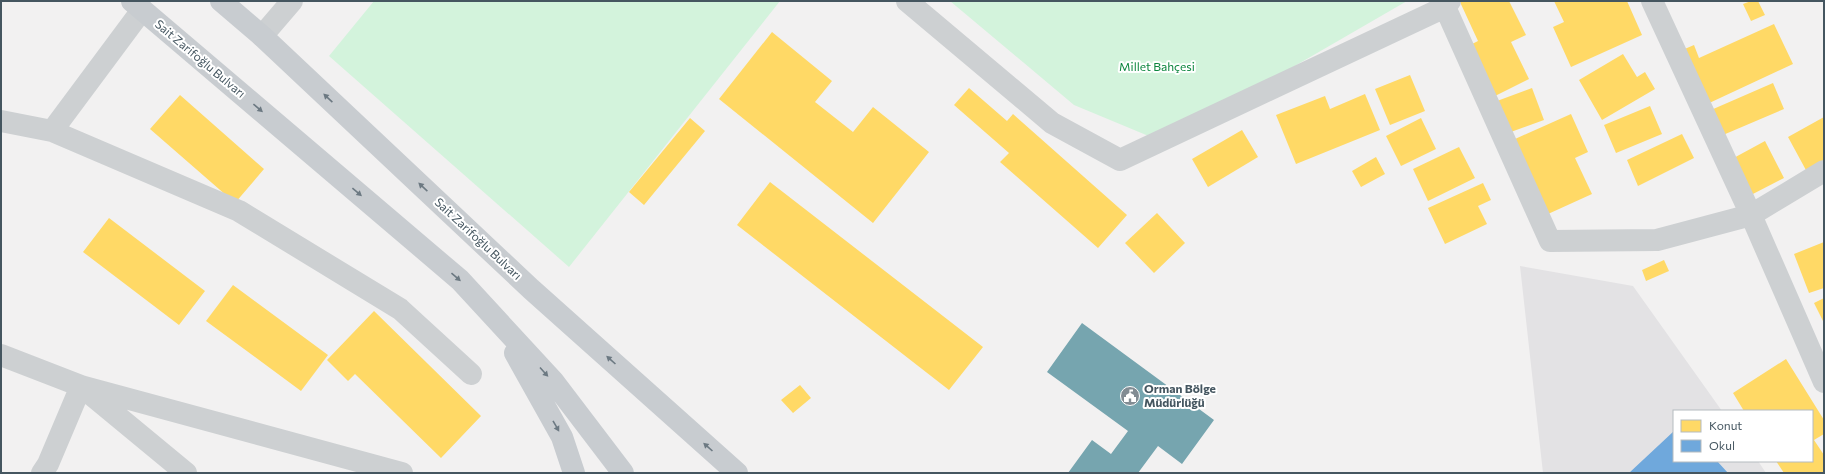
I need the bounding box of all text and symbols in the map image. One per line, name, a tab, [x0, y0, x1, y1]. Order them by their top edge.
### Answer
street label: Sait Zarifoğlu Bulvarı	[153, 16, 249, 100]
park label: Millet Bahçesi	[1119, 59, 1195, 73]
one-way arrow	[323, 93, 333, 103]
one-way arrow	[253, 103, 262, 112]
one-way arrow	[418, 182, 428, 192]
one-way arrow	[351, 188, 362, 197]
street label: Sait Zarifoğlu Bulvarı	[432, 194, 525, 282]
one-way arrow	[450, 272, 461, 281]
one-way arrow	[606, 356, 616, 365]
one-way arrow	[539, 367, 549, 377]
place label: Orman Bölge Müdürlüğü	[1144, 381, 1216, 409]
public building icon: Orman Bölge Müdürlüğü	[1119, 385, 1141, 407]
legend	[1673, 410, 1813, 462]
text: Konut	[1709, 418, 1742, 432]
one-way arrow	[553, 420, 560, 432]
text: Okul	[1709, 438, 1735, 452]
one-way arrow	[703, 442, 713, 452]

